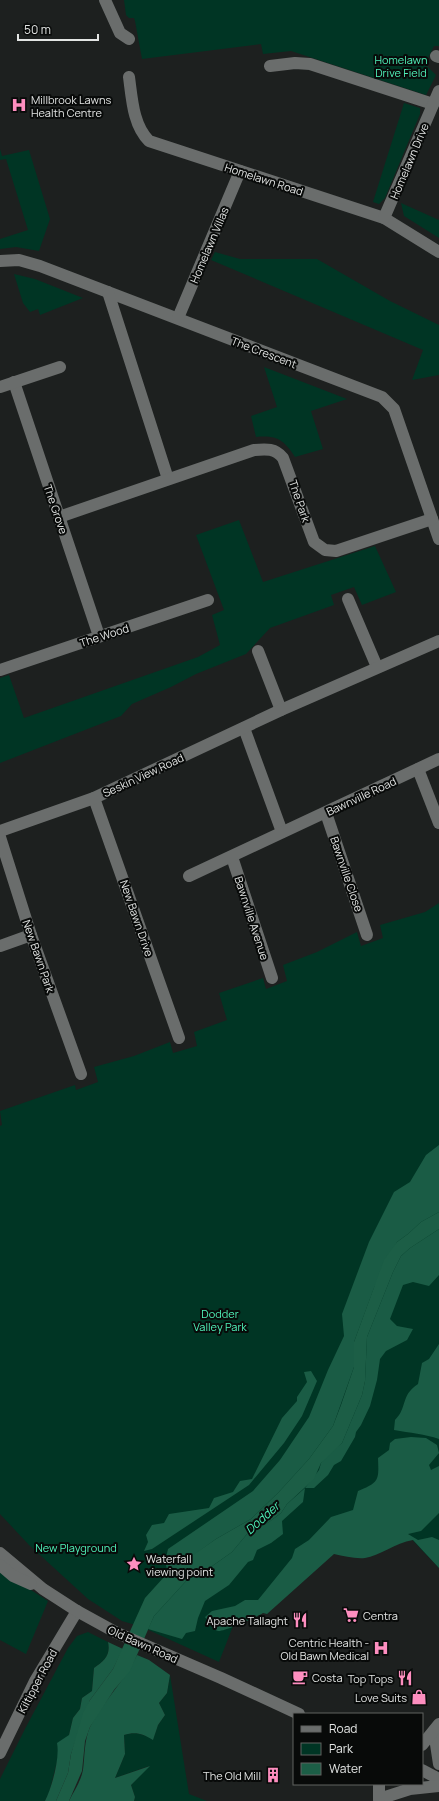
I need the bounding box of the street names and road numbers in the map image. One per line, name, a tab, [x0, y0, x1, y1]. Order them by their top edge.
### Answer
street label: Homelawn Drive	[386, 120, 432, 201]
street label: Homelawn Road	[223, 159, 305, 199]
street label: Homelawn Villas	[186, 204, 232, 285]
street label: The Crescent	[229, 333, 299, 371]
street label: The Park	[286, 478, 314, 525]
street label: The Grove	[41, 482, 72, 536]
street label: The Wood	[77, 620, 131, 650]
street label: Seskin View Road	[100, 750, 186, 800]
street label: Bawnville Road	[324, 773, 398, 819]
street label: Bawnville Close	[327, 834, 367, 914]
street label: Bawnville Avenue	[231, 874, 273, 962]
street label: New Bawn Drive	[117, 878, 157, 959]
street label: New Bawn Park	[20, 918, 59, 995]
street label: Old Bawn Road	[106, 1622, 180, 1666]
street label: Kiltipper Road	[14, 1646, 60, 1716]

